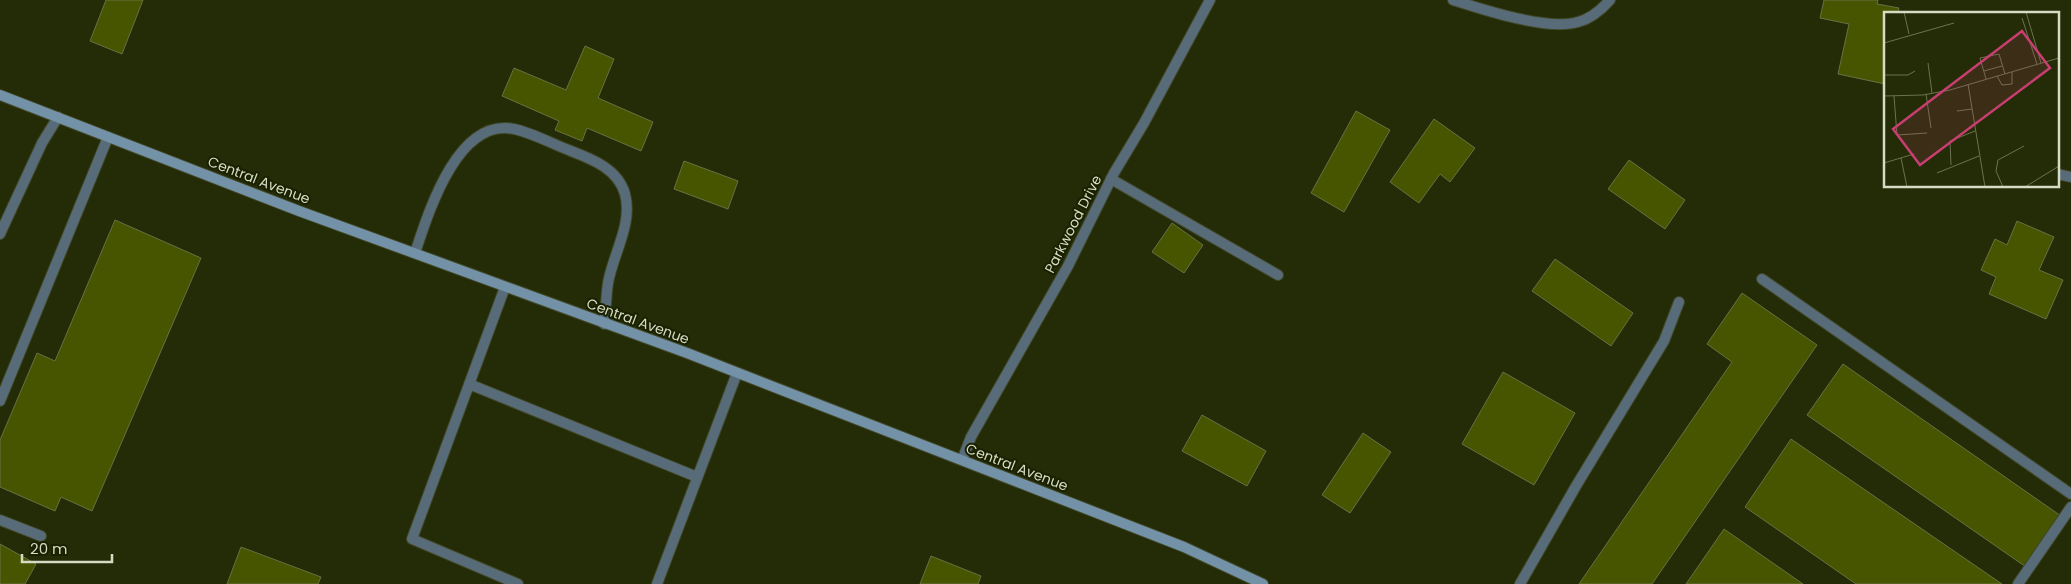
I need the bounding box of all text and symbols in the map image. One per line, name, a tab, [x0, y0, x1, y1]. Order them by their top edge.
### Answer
inset map	[1884, 12, 2058, 188]
street label: Central Avenue	[205, 151, 313, 209]
street label: Parkwood Drive	[1040, 171, 1107, 277]
street label: Central Avenue	[584, 293, 692, 349]
street label: Central Avenue	[963, 438, 1071, 496]
scale bar	[22, 532, 112, 564]
text: 20 m	[30, 538, 68, 559]

